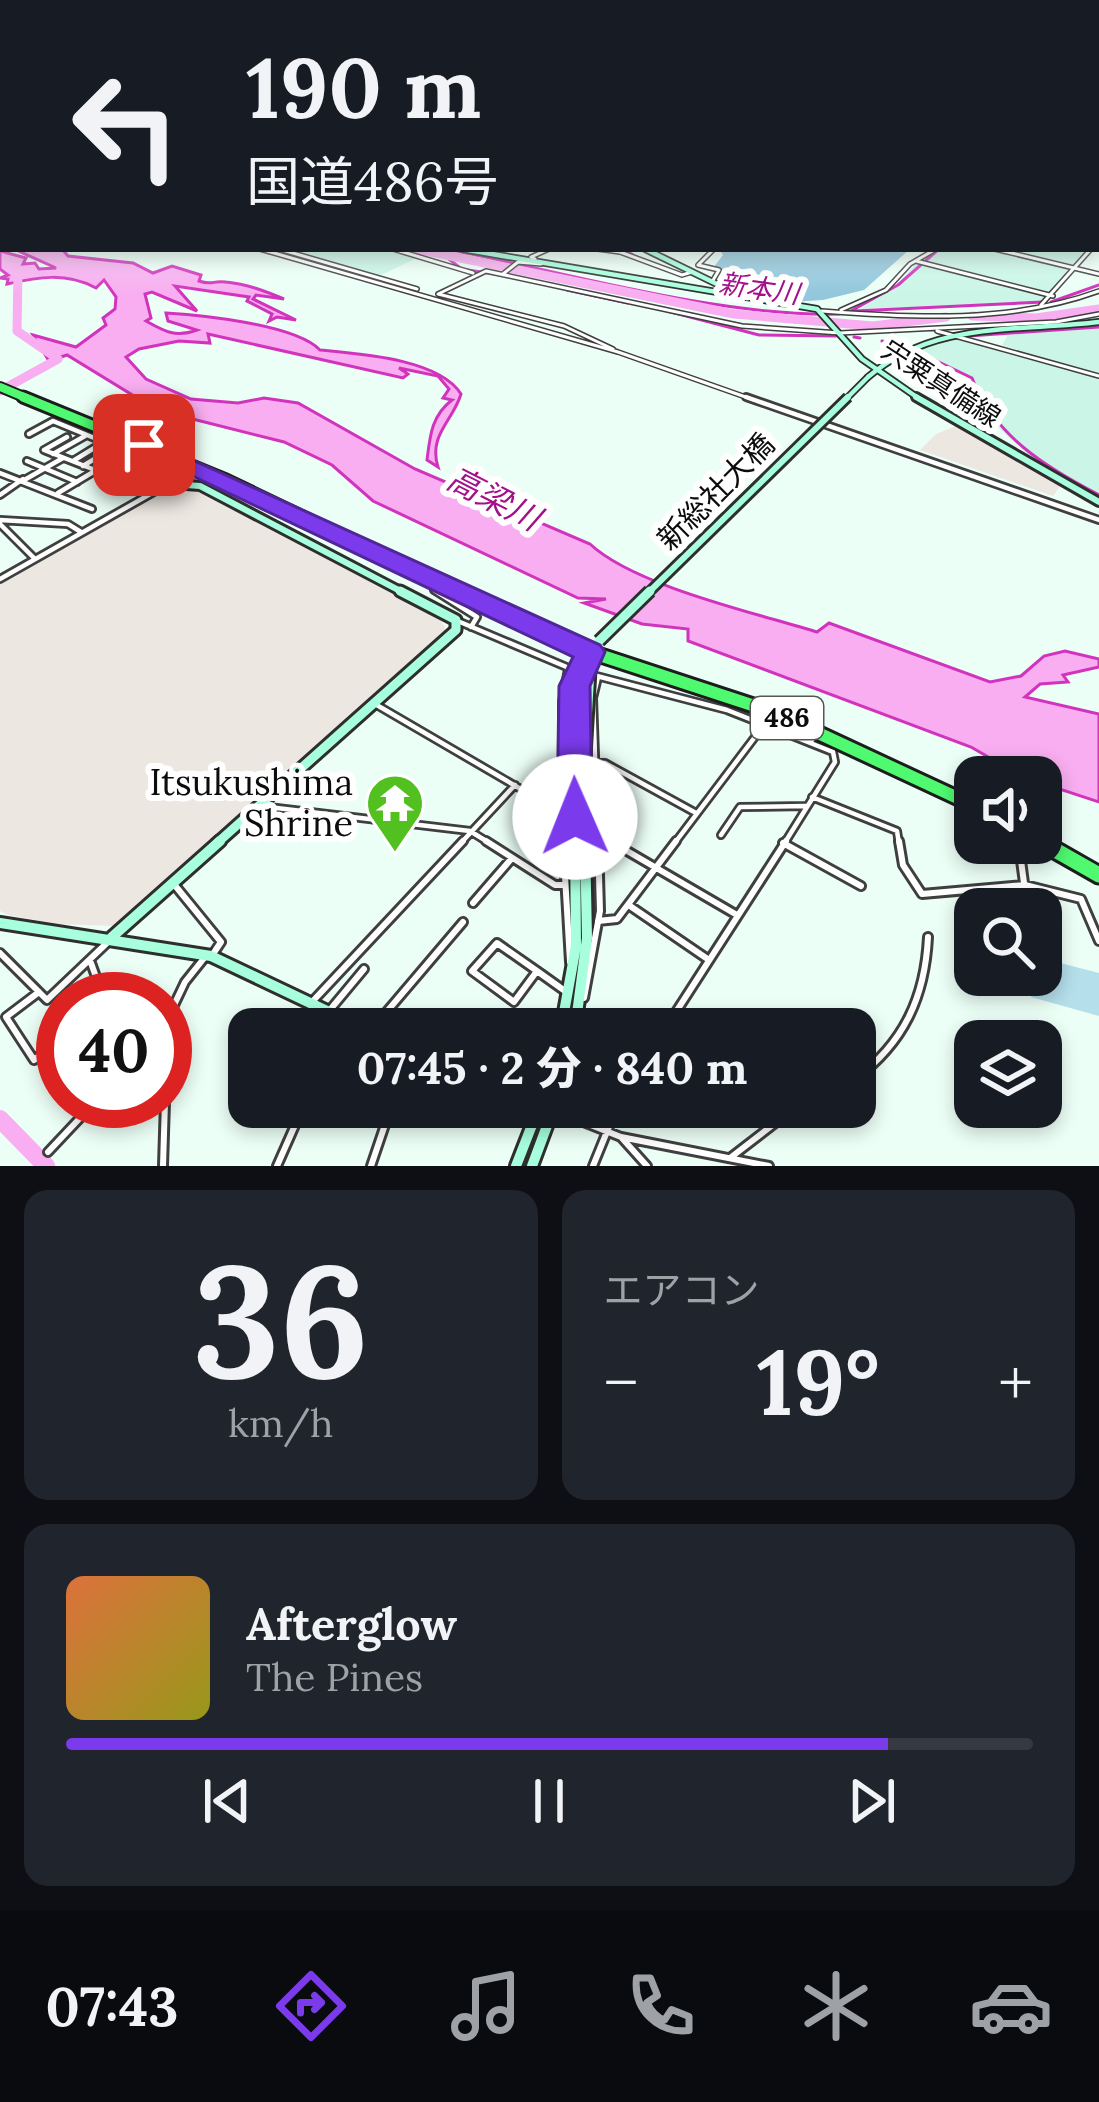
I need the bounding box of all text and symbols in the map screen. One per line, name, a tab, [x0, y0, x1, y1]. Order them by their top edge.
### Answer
text: 190 m	[246, 33, 481, 141]
icon: left	[48, 48, 204, 204]
text: 国道486号	[246, 147, 499, 216]
water label: 新本川	[717, 266, 805, 311]
street label: 宍粟真備線	[876, 332, 1007, 434]
pin	[93, 394, 195, 496]
icon: arrive	[111, 412, 177, 478]
street label: 新総社大橋	[649, 425, 782, 558]
water label: 高梁川	[440, 457, 550, 541]
road number: 486	[751, 697, 823, 739]
position arrow	[512, 754, 638, 880]
map controls	[954, 756, 1062, 1128]
button: sound	[954, 756, 1062, 864]
place label: Itsukushima Shrine	[150, 759, 353, 846]
temple icon: Itsukushima Shrine	[364, 772, 426, 854]
button: search	[954, 888, 1062, 996]
speed limit sign: 40	[36, 972, 192, 1128]
button: layers	[954, 1020, 1062, 1128]
text: 07:45 · 2 分 · 840 m	[357, 1039, 747, 1096]
text: 36	[192, 1220, 369, 1420]
text: エアコン	[604, 1265, 760, 1315]
text: 19°	[757, 1324, 880, 1440]
text: −	[604, 1340, 638, 1424]
text: +	[998, 1340, 1033, 1424]
text: km/h	[228, 1398, 333, 1448]
text: Afterglow	[246, 1595, 457, 1652]
text: The Pines	[246, 1652, 423, 1702]
icon: previous	[194, 1768, 260, 1834]
icon: pause	[516, 1768, 582, 1834]
icon: next	[839, 1768, 905, 1834]
icon: directions	[269, 1964, 353, 2048]
icon: music	[444, 1964, 528, 2048]
icon: phone	[619, 1964, 703, 2048]
icon: climate	[794, 1964, 878, 2048]
icon: car	[969, 1964, 1053, 2048]
text: 07:43	[46, 1972, 178, 2041]

